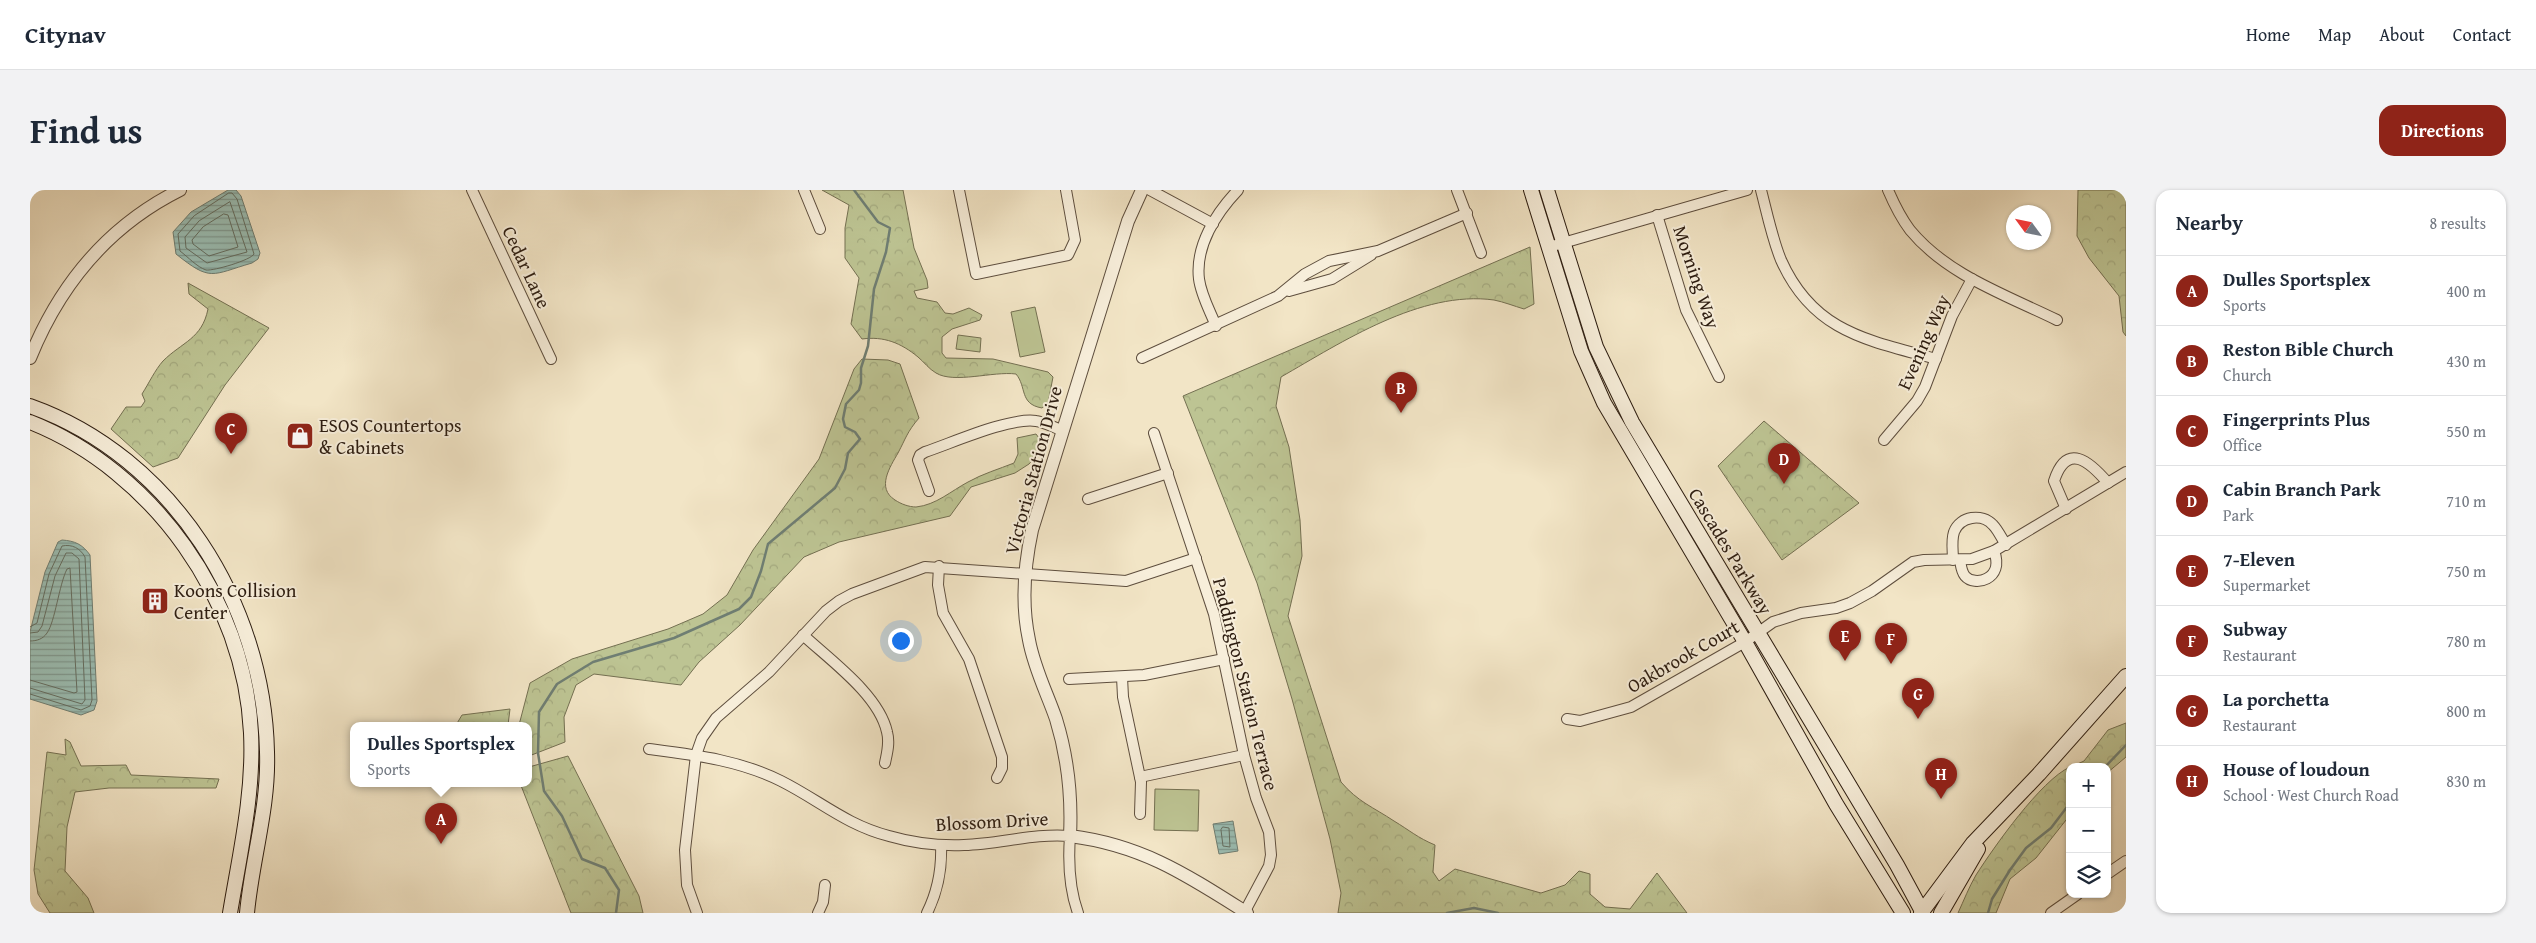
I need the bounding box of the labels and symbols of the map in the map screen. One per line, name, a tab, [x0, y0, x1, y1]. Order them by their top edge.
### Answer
north arrow	[2006, 205, 2051, 250]
street label: Cedar Lane	[496, 221, 558, 313]
street label: Morning Way	[1666, 222, 1728, 333]
street label: Evening Way	[1890, 289, 1957, 394]
pin: B	[1385, 372, 1417, 413]
street label: Victoria Station Drive	[997, 383, 1069, 557]
place label: ESOS Countertops & Cabinets	[319, 411, 462, 461]
pin: C	[215, 413, 247, 454]
shop icon: ESOS Countertops & Cabinets	[285, 421, 315, 451]
pin: D	[1768, 443, 1800, 484]
street label: Cascades Parkway	[1682, 482, 1780, 620]
street label: Paddington Station Terrace	[1206, 575, 1286, 793]
place label: Koons Collision Center	[174, 576, 297, 626]
building icon: Koons Collision Center	[140, 586, 170, 616]
street label: Oakbrook Court	[1622, 612, 1745, 700]
pin: E	[1829, 620, 1861, 661]
pin: F	[1875, 623, 1907, 664]
your location	[888, 628, 914, 654]
pin: G	[1902, 678, 1934, 719]
pin: H	[1925, 758, 1957, 799]
pin: A	[425, 803, 457, 844]
street label: Blossom Drive	[935, 804, 1049, 838]

